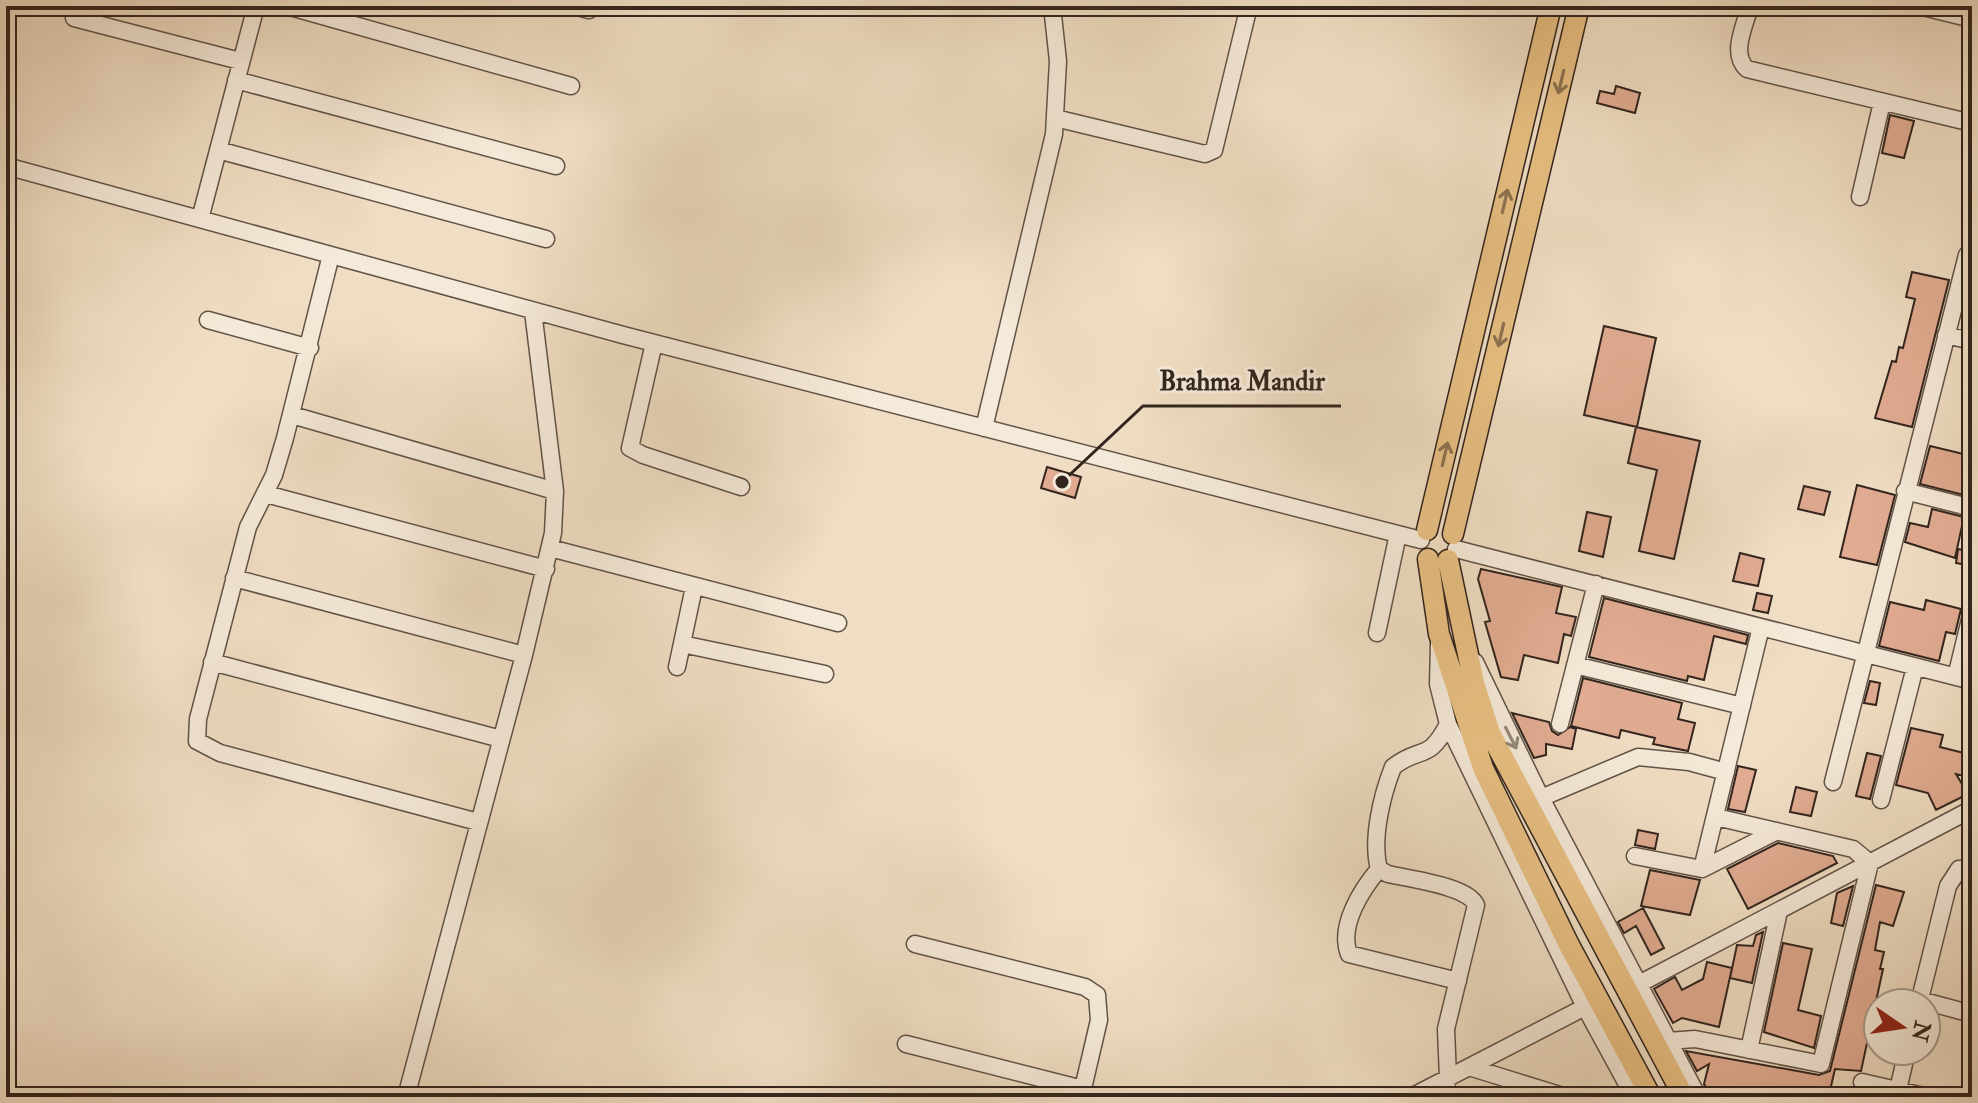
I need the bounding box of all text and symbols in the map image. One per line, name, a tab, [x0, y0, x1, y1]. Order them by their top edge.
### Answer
one-way arrow	[1553, 69, 1568, 94]
one-way arrow	[1498, 189, 1513, 214]
one-way arrow	[1493, 321, 1508, 347]
callout: Brahma Mandir	[1143, 356, 1341, 406]
text: Brahma Mandir	[1159, 366, 1325, 398]
one-way arrow	[1438, 442, 1453, 467]
one-way arrow	[1503, 726, 1519, 750]
north arrow	[1862, 987, 1942, 1067]
text: N	[1905, 1018, 1937, 1044]

